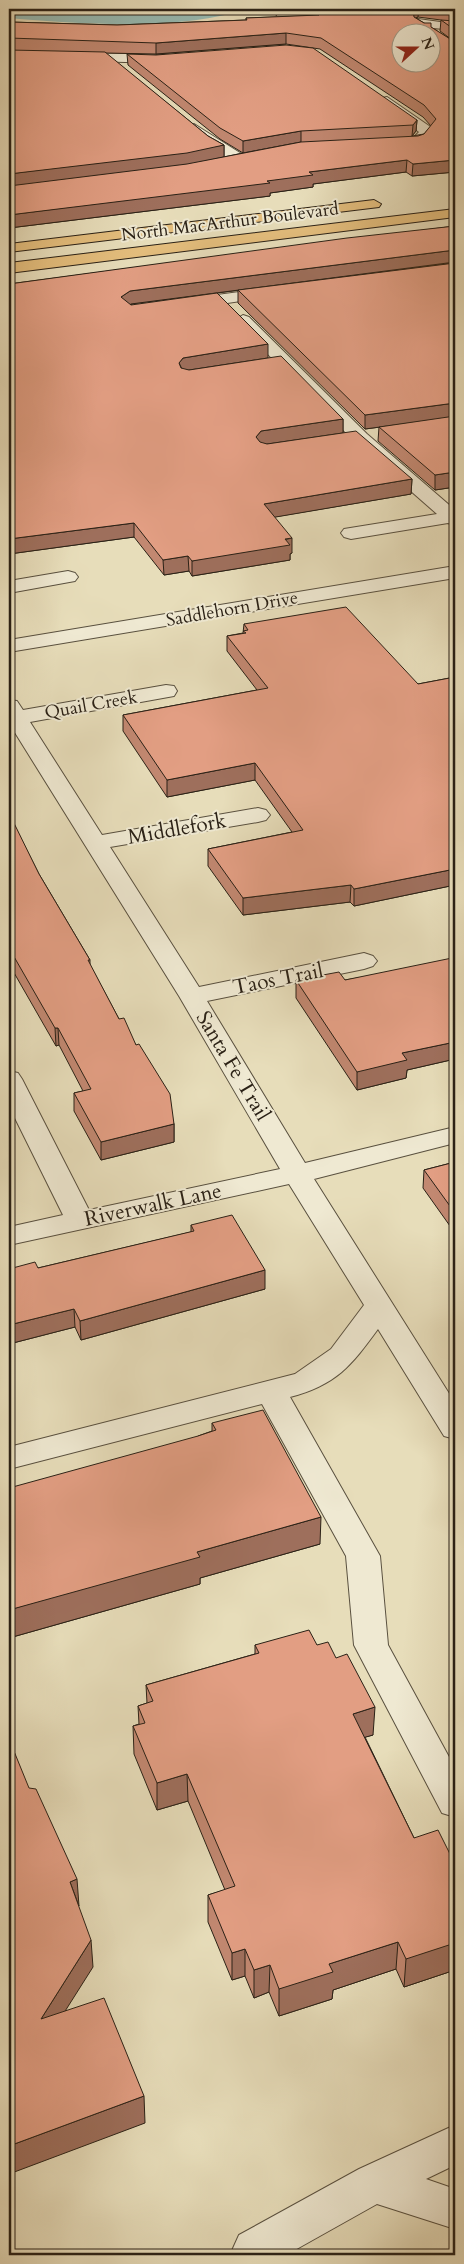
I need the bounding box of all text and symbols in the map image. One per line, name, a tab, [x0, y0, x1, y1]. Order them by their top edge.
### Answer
north arrow	[392, 22, 442, 72]
text: N	[417, 34, 439, 53]
street label: North MacArthur Boulevard	[120, 196, 341, 248]
street label: Saddlehorn Drive	[164, 585, 300, 633]
street label: Quail Creek	[43, 684, 140, 725]
street label: Middlefork	[125, 806, 229, 852]
street label: Taos Trail	[230, 956, 326, 1002]
street label: Santa Fe Trail	[189, 1006, 277, 1126]
street label: Riverwalk Lane	[82, 1176, 224, 1234]

